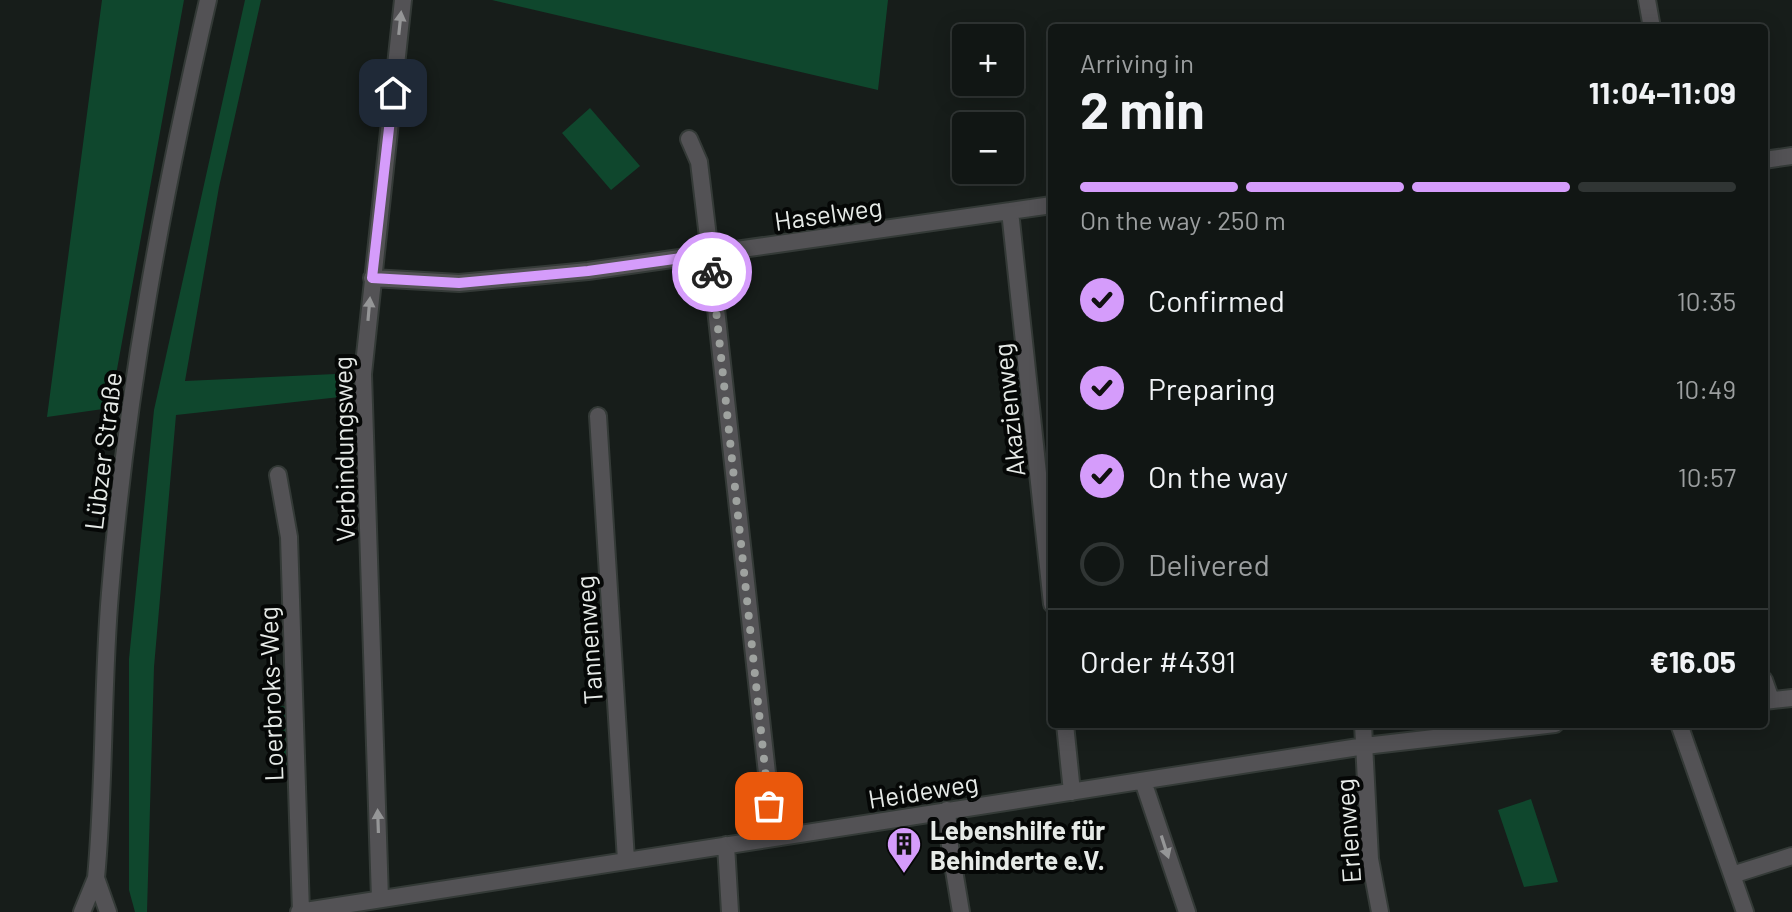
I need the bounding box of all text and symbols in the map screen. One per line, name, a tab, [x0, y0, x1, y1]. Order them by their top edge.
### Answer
one-way arrow	[394, 10, 407, 35]
map controls	[952, 24, 1024, 184]
button: +	[952, 24, 1024, 96]
text: Arriving in	[1080, 47, 1194, 78]
pin	[359, 59, 427, 127]
icon: home	[371, 71, 415, 115]
text: 11:04–11:09	[1589, 74, 1736, 110]
text: 2 min	[1080, 77, 1205, 139]
button: −	[952, 112, 1024, 184]
street label: Haselweg	[772, 190, 884, 236]
text: On the way · 250 m	[1080, 204, 1286, 235]
courier	[672, 232, 752, 312]
icon: bike	[690, 250, 734, 294]
icon: check	[1080, 278, 1124, 322]
text: Confirmed	[1148, 282, 1285, 318]
text: 10:35	[1677, 285, 1736, 316]
one-way arrow	[363, 296, 376, 321]
street label: Akazienweg	[986, 342, 1030, 478]
street label: Verbindungsweg	[326, 356, 360, 542]
icon: check	[1080, 366, 1124, 410]
street label: Lübzer Straße	[77, 370, 127, 532]
text: Preparing	[1148, 370, 1275, 406]
text: 10:49	[1676, 373, 1736, 404]
icon: check	[1080, 454, 1124, 498]
text: On the way	[1148, 458, 1288, 494]
text: 10:57	[1678, 461, 1736, 492]
text: Delivered	[1148, 546, 1270, 582]
street label: Tannenweg	[568, 574, 608, 706]
street label: Loerbroks-Weg	[251, 606, 289, 782]
text: Order #4391	[1080, 643, 1236, 679]
text: €16.05	[1650, 643, 1736, 679]
street label: Heideweg	[866, 766, 980, 814]
pin	[735, 772, 803, 840]
street label: Erlenweg	[1328, 778, 1366, 884]
icon: bag	[747, 784, 791, 828]
one-way arrow	[371, 808, 384, 833]
place label: Lebenshilfe für Behinderte e.V.	[930, 814, 1105, 875]
building icon: Lebenshilfe für Behinderte e.V.	[885, 825, 923, 875]
one-way arrow	[1159, 835, 1172, 859]

